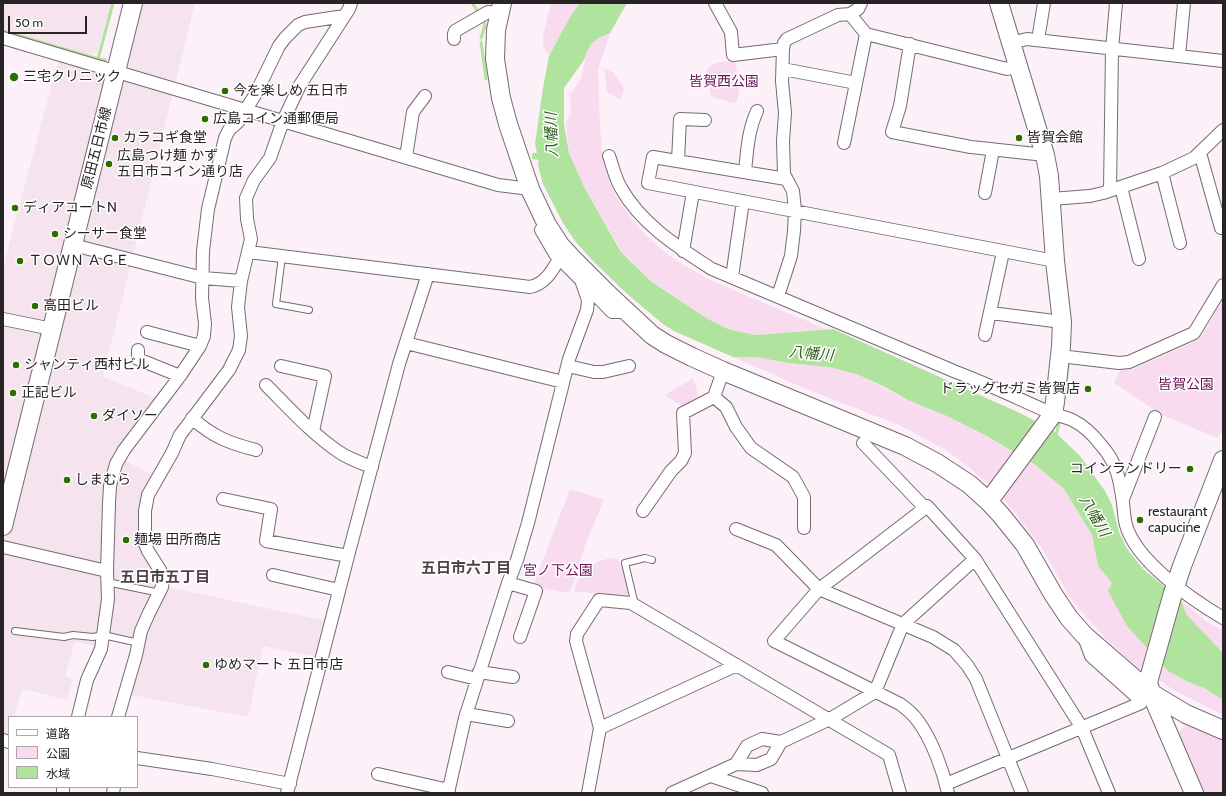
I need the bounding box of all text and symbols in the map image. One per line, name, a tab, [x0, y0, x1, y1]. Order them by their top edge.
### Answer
scale bar	[10, 8, 89, 34]
text: 50 m	[15, 15, 43, 30]
place label: 三宅クリニック	[23, 69, 121, 85]
marker: 三宅クリニック	[8, 71, 20, 83]
park label: 皆賀西公園	[689, 74, 759, 90]
place label: 今を楽しめ 五日市	[233, 83, 348, 99]
marker: 今を楽しめ 五日市	[220, 86, 230, 96]
street label: 原田五日市線	[79, 105, 115, 191]
place label: 広島コイン通郵便局	[213, 111, 339, 127]
water label: 八幡川	[542, 112, 562, 158]
marker: 広島コイン通郵便局	[200, 114, 210, 124]
place label: カラコギ食堂	[123, 130, 207, 146]
place label: 皆賀会館	[1027, 130, 1083, 146]
marker: カラコギ食堂	[110, 133, 120, 143]
marker: 皆賀会館	[1014, 133, 1024, 143]
place label: 広島つけ麺 かず 五日市コイン通り店	[117, 148, 243, 180]
marker: 広島つけ麺 かず 五日市コイン通り店	[104, 159, 114, 169]
place label: ディアコートN	[23, 200, 117, 216]
marker: ディアコートN	[10, 203, 20, 213]
place label: シーサー食堂	[63, 226, 147, 242]
marker: シーサー食堂	[50, 229, 60, 239]
place label: ＴＯＷＮ ＡＧＥ	[28, 253, 129, 269]
marker: ＴＯＷＮ ＡＧＥ	[15, 256, 25, 266]
place label: 高田ビル	[43, 298, 99, 314]
marker: 高田ビル	[30, 301, 40, 311]
water label: 八幡川	[788, 343, 834, 365]
place label: シャンティ西村ビル	[24, 357, 150, 373]
marker: シャンティ西村ビル	[11, 360, 21, 370]
park label: 皆賀公園	[1158, 377, 1214, 393]
place label: ドラッグセガミ皆賀店	[940, 381, 1080, 397]
marker: ドラッグセガミ皆賀店	[1083, 384, 1093, 394]
place label: 正記ビル	[21, 385, 77, 401]
marker: 正記ビル	[8, 388, 18, 398]
place label: ダイソー	[102, 408, 158, 424]
marker: ダイソー	[89, 411, 99, 421]
place label: コインランドリー	[1070, 461, 1182, 477]
marker: コインランドリー	[1185, 464, 1195, 474]
place label: しまむら	[75, 472, 131, 488]
marker: しまむら	[62, 475, 72, 485]
water label: 八幡川	[1075, 492, 1113, 540]
place label: restaurant capucine	[1148, 504, 1207, 536]
marker: restaurant capucine	[1135, 515, 1145, 525]
place label: 麺場 田所商店	[134, 532, 221, 548]
marker: 麺場 田所商店	[121, 535, 131, 545]
district label: 五日市六丁目	[421, 560, 511, 578]
park label: 宮ノ下公園	[523, 563, 593, 579]
district label: 五日市五丁目	[120, 569, 210, 587]
place label: ゆめマート 五日市店	[214, 657, 343, 673]
marker: ゆめマート 五日市店	[201, 660, 211, 670]
legend	[8, 716, 138, 788]
text: 道路	[46, 726, 70, 741]
text: 公園	[46, 746, 70, 761]
text: 水域	[46, 766, 70, 781]

